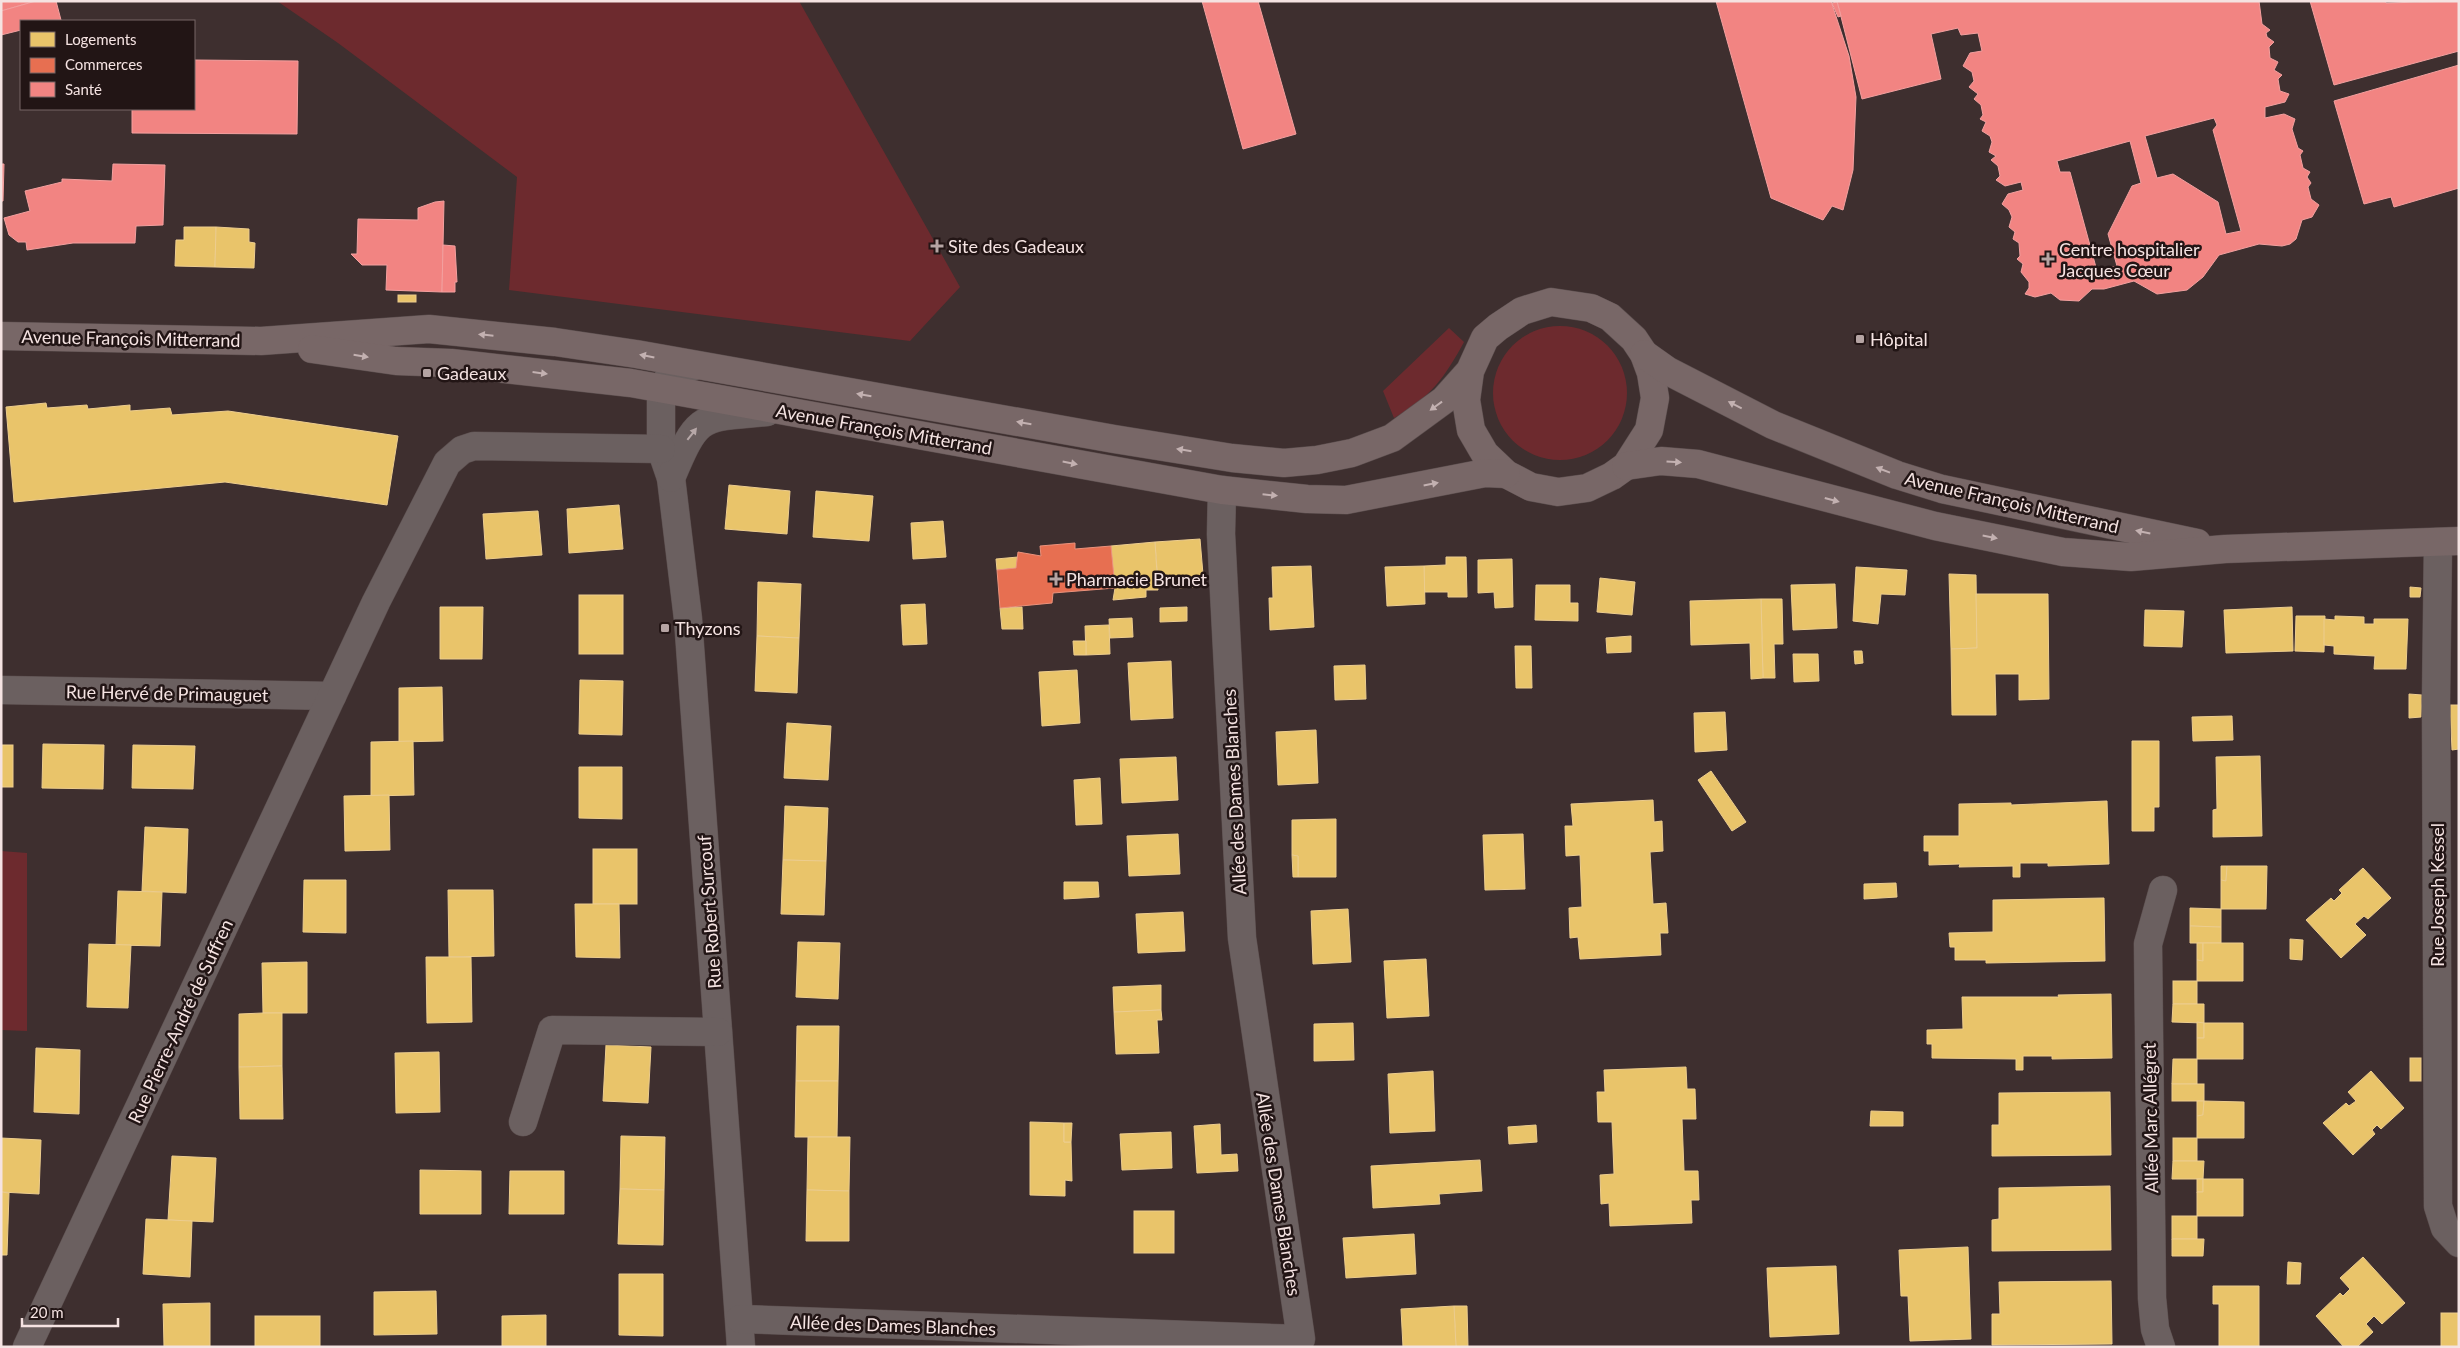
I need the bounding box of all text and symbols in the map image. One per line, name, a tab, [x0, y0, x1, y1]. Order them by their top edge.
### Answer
legend	[20, 20, 195, 110]
text: Logements	[65, 30, 137, 48]
text: Commerces	[65, 55, 143, 73]
text: Santé	[65, 80, 102, 98]
place label: Site des Gadeaux	[948, 235, 1084, 257]
place label: Centre hospitalier Jacques Cœur	[2059, 238, 2200, 281]
marker: Site des Gadeaux	[930, 239, 944, 253]
marker: Centre hospitalier Jacques Cœur	[2041, 252, 2055, 266]
street label: Avenue François Mitterrand	[21, 325, 241, 351]
place label: Hôpital	[1870, 328, 1928, 350]
one-way arrow	[477, 331, 493, 339]
marker: Hôpital	[1854, 333, 1866, 345]
one-way arrow	[639, 352, 654, 360]
one-way arrow	[354, 353, 370, 361]
place label: Gadeaux	[437, 362, 507, 384]
marker: Gadeaux	[421, 367, 433, 379]
one-way arrow	[533, 369, 549, 377]
one-way arrow	[855, 391, 871, 399]
street label: Avenue François Mitterrand	[774, 399, 994, 459]
one-way arrow	[1429, 401, 1443, 411]
one-way arrow	[1727, 401, 1742, 409]
one-way arrow	[1015, 419, 1031, 427]
one-way arrow	[687, 427, 697, 441]
one-way arrow	[1176, 446, 1192, 454]
one-way arrow	[1062, 459, 1078, 467]
one-way arrow	[1666, 459, 1682, 467]
one-way arrow	[1876, 466, 1891, 473]
street label: Avenue François Mitterrand	[1903, 467, 2121, 537]
one-way arrow	[1423, 480, 1439, 488]
one-way arrow	[1262, 491, 1278, 499]
one-way arrow	[1824, 496, 1839, 504]
one-way arrow	[2136, 528, 2151, 536]
one-way arrow	[1982, 534, 1998, 542]
place label: Pharmacie Brunet	[1066, 568, 1208, 590]
marker: Pharmacie Brunet	[1050, 573, 1062, 585]
place label: Thyzons	[675, 617, 741, 639]
marker: Thyzons	[659, 622, 671, 634]
street label: Rue Hervé de Primauguet	[66, 680, 269, 706]
street label: Allée des Dames Blanches	[1218, 688, 1250, 895]
street label: Rue Joseph Kessel	[2426, 823, 2448, 967]
street label: Rue Robert Surcouf	[693, 834, 725, 990]
street label: Rue Pierre-André de Suffren	[123, 915, 237, 1127]
street label: Allée Marc Allégret	[2138, 1042, 2162, 1193]
street label: Allée des Dames Blanches	[1252, 1091, 1306, 1298]
scale bar	[22, 1296, 119, 1328]
text: 20 m	[30, 1303, 64, 1321]
street label: Allée des Dames Blanches	[790, 1310, 997, 1340]

